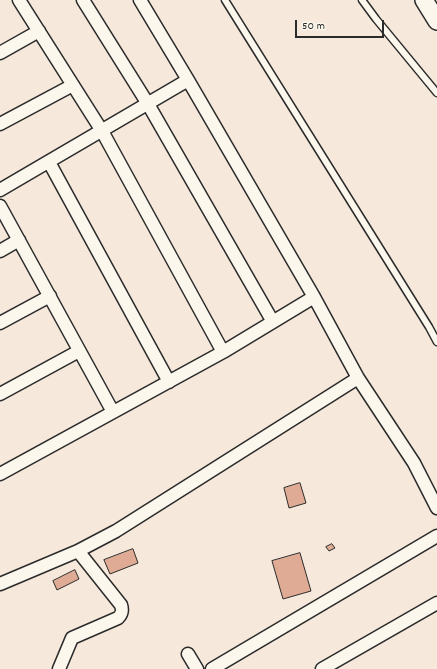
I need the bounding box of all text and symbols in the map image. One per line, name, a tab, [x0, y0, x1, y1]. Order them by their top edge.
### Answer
scale bar	[297, 12, 386, 38]
text: 50 m	[302, 18, 325, 35]

